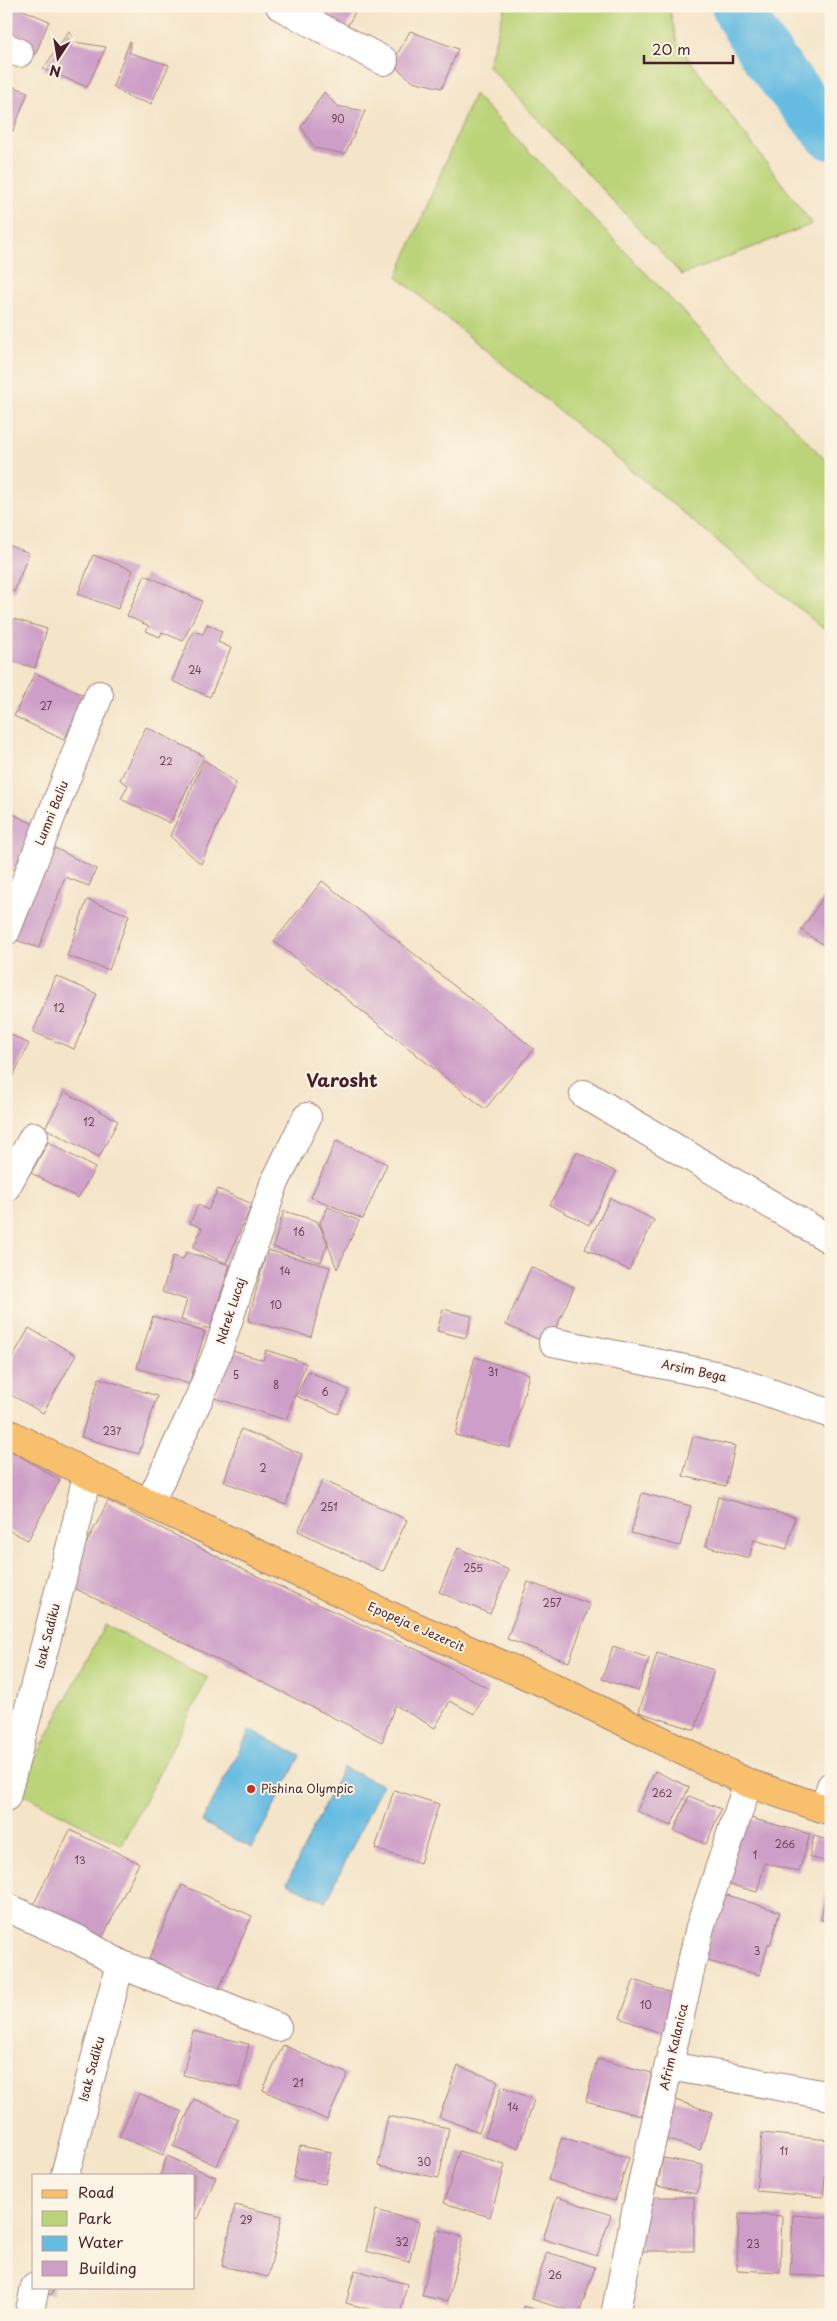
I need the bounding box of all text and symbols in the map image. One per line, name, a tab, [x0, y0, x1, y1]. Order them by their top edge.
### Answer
north arrow	[32, 32, 82, 82]
scale bar	[644, 32, 733, 64]
text: 20 m	[652, 37, 691, 60]
text: N	[48, 60, 63, 83]
house number: 90	[331, 111, 345, 126]
house number: 24	[188, 662, 202, 677]
house number: 27	[40, 698, 53, 713]
house number: 22	[159, 753, 173, 768]
street label: Lumni Baliu	[30, 777, 72, 848]
house number: 12	[53, 1000, 65, 1015]
district label: Varosht	[306, 1066, 378, 1093]
house number: 12	[83, 1114, 95, 1129]
house number: 16	[293, 1224, 305, 1239]
house number: 14	[279, 1263, 291, 1278]
street label: Ndrek Lucaj	[211, 1275, 249, 1346]
house number: 10	[270, 1297, 282, 1312]
street label: Arsim Bega	[660, 1354, 729, 1386]
house number: 31	[488, 1364, 498, 1379]
house number: 5	[233, 1367, 239, 1382]
house number: 8	[273, 1377, 279, 1392]
house number: 6	[321, 1384, 329, 1399]
house number: 237	[103, 1423, 122, 1438]
house number: 2	[259, 1460, 267, 1475]
house number: 251	[320, 1499, 338, 1514]
house number: 255	[463, 1560, 483, 1575]
house number: 257	[543, 1595, 562, 1610]
street label: Epopeja e Jezercit	[365, 1597, 468, 1656]
street label: Isak Sadiku	[30, 1601, 64, 1670]
place label: Pishina Olympic	[261, 1779, 353, 1797]
marker: Pishina Olympic	[245, 1783, 257, 1795]
house number: 262	[652, 1785, 672, 1800]
house number: 266	[775, 1836, 795, 1851]
house number: 1	[753, 1847, 757, 1862]
house number: 13	[74, 1852, 86, 1867]
house number: 3	[754, 1943, 760, 1958]
house number: 10	[640, 1997, 652, 2012]
street label: Afrim Kalanica	[654, 2001, 692, 2092]
street label: Isak Sadiku	[74, 2034, 108, 2103]
house number: 21	[292, 2075, 304, 2090]
house number: 14	[507, 2099, 519, 2114]
house number: 11	[780, 2143, 788, 2158]
house number: 30	[417, 2154, 431, 2169]
legend	[32, 2174, 195, 2288]
text: Road	[78, 2180, 114, 2203]
text: Park	[78, 2206, 112, 2229]
house number: 29	[240, 2212, 253, 2227]
text: Water	[78, 2230, 123, 2253]
house number: 32	[395, 2234, 409, 2249]
house number: 23	[746, 2236, 760, 2251]
text: Building	[78, 2256, 137, 2279]
house number: 26	[548, 2267, 562, 2282]

